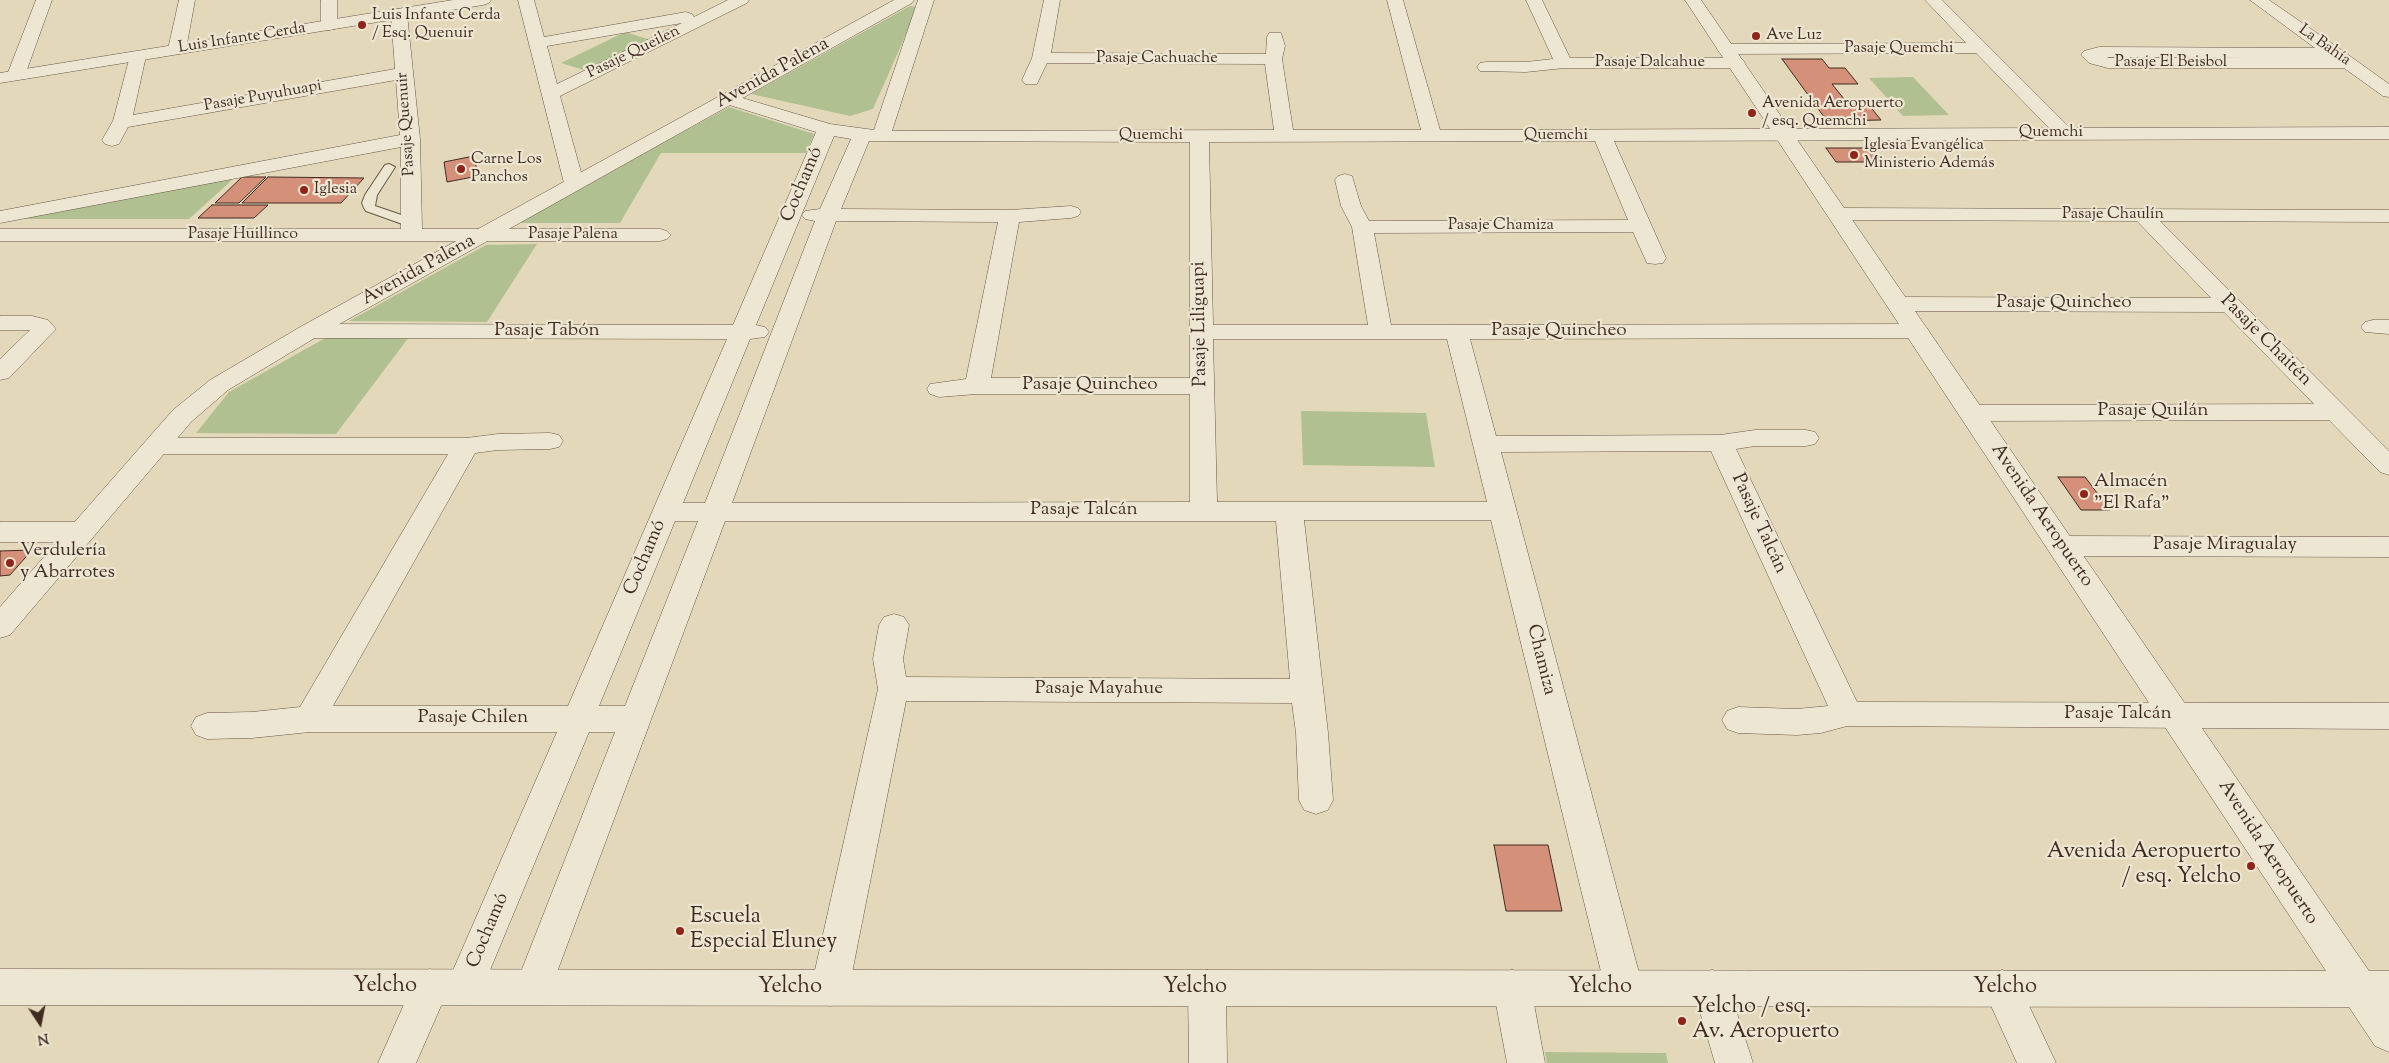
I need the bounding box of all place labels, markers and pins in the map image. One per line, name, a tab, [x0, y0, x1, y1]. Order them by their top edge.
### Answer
place label: Luis Infante Cerda / Esq. Quenuir	[372, 6, 501, 44]
marker: Luis Infante Cerda / Esq. Quenuir	[356, 19, 368, 31]
place label: Ave Luz	[1766, 26, 1822, 46]
marker: Ave Luz	[1750, 30, 1762, 42]
place label: Avenida Aeropuerto / esq. Quemchi	[1762, 94, 1903, 132]
marker: Avenida Aeropuerto / esq. Quemchi	[1746, 107, 1758, 119]
place label: Iglesia Evangélica Ministerio Además	[1864, 136, 1995, 174]
marker: Iglesia Evangélica Ministerio Además	[1848, 149, 1860, 161]
place label: Carne Los Panchos	[471, 150, 542, 188]
marker: Carne Los Panchos	[455, 163, 467, 175]
place label: Iglesia	[314, 180, 357, 200]
marker: Iglesia	[298, 184, 310, 196]
place label: Almacén "El Rafa"	[2094, 472, 2170, 516]
marker: Almacén "El Rafa"	[2078, 488, 2090, 500]
place label: Verdulería y Abarrotes	[20, 541, 115, 585]
marker: Verdulería y Abarrotes	[4, 557, 16, 569]
place label: Avenida Aeropuerto / esq. Yelcho	[2047, 840, 2241, 891]
marker: Avenida Aeropuerto / esq. Yelcho	[2245, 860, 2257, 872]
place label: Escuela Especial Eluney	[690, 905, 837, 956]
marker: Escuela Especial Eluney	[674, 925, 686, 937]
place label: Yelcho / esq. Av. Aeropuerto	[1692, 995, 1839, 1046]
marker: Yelcho / esq. Av. Aeropuerto	[1676, 1015, 1688, 1027]

